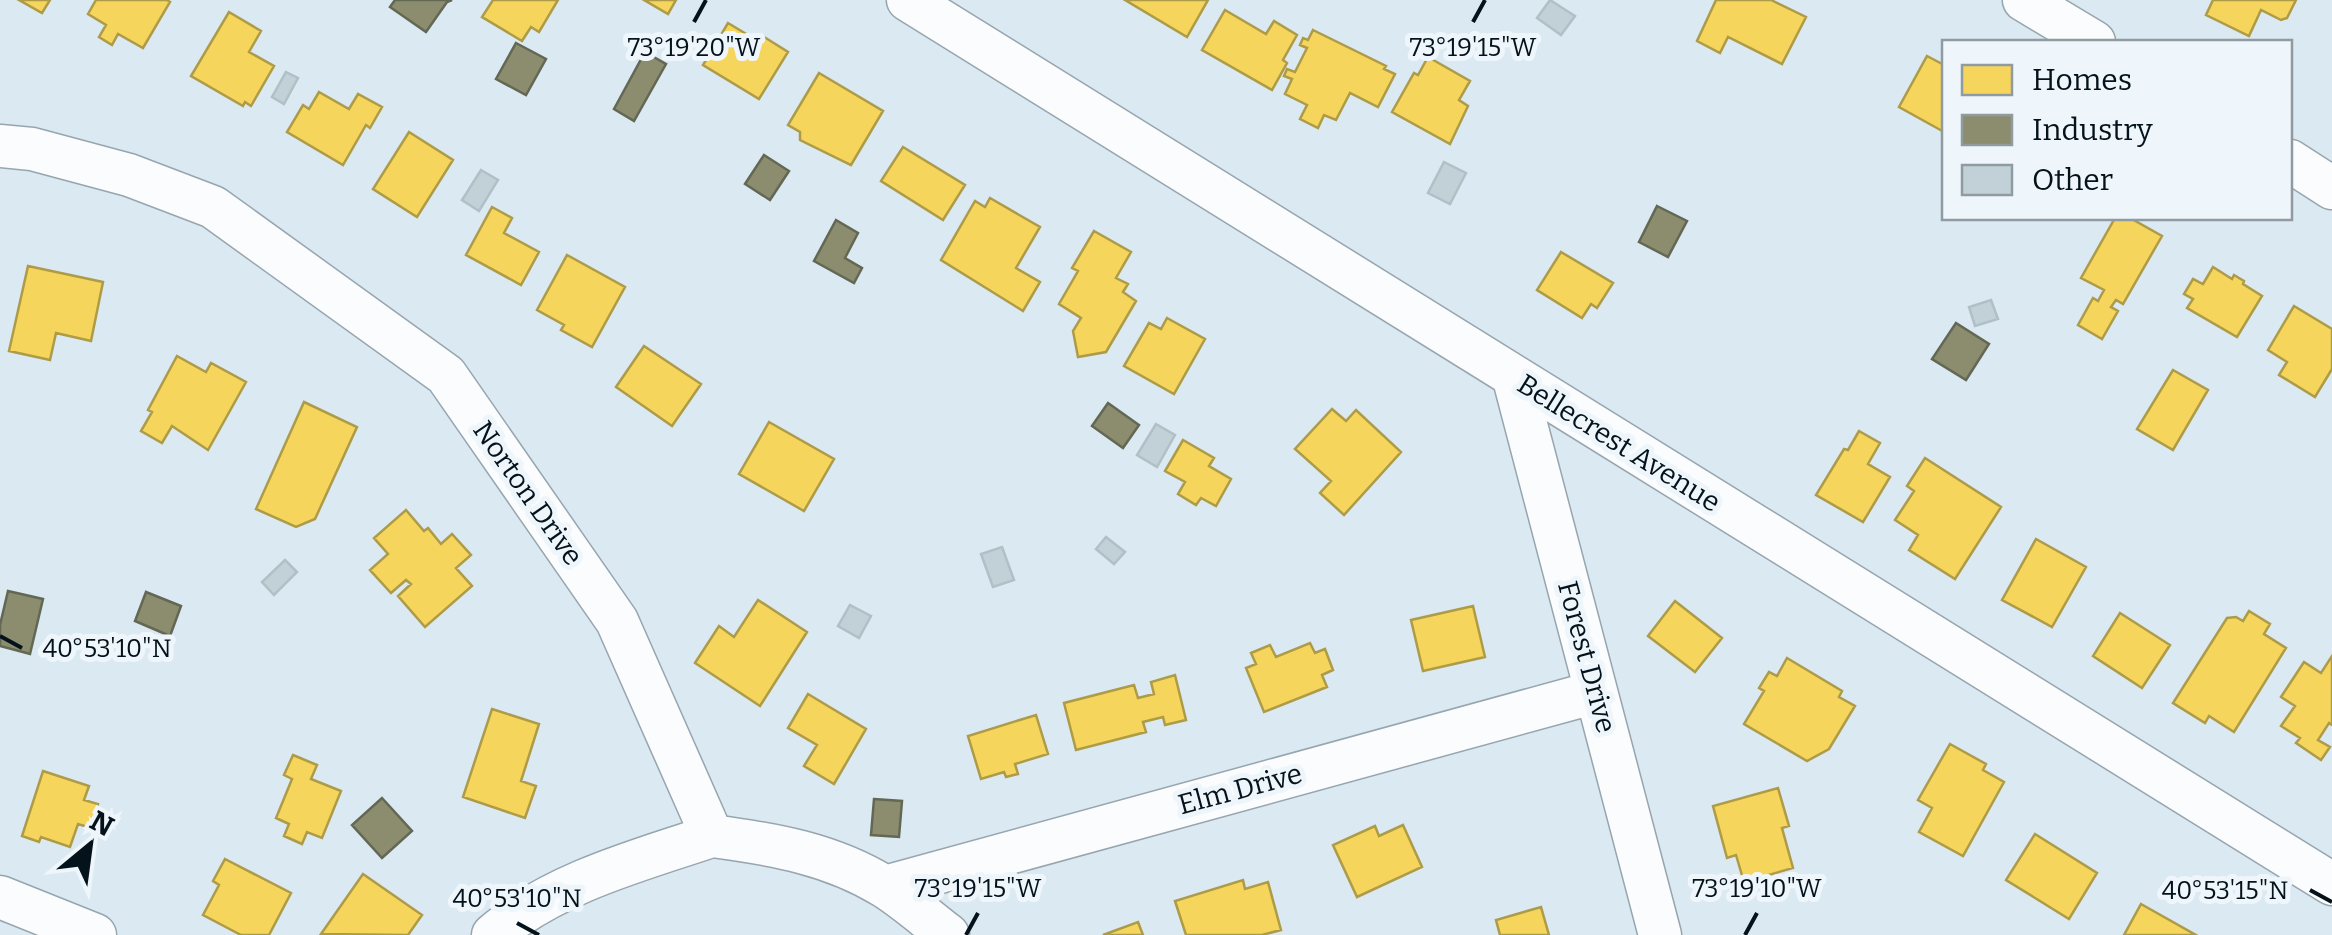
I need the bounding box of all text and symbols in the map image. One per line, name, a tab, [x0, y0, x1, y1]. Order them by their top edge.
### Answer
text: 73°19'20"W	[628, 33, 761, 63]
text: 73°19'15"W	[1410, 33, 1537, 63]
legend	[1942, 40, 2292, 220]
text: Homes	[2032, 62, 2132, 98]
text: Industry	[2032, 112, 2153, 148]
text: Other	[2032, 162, 2113, 198]
street label: Bellecrest Avenue	[1511, 367, 1727, 519]
street label: Norton Drive	[466, 415, 590, 571]
street label: Forest Drive	[1551, 578, 1623, 736]
text: 40°53'10"N	[42, 634, 172, 664]
street label: Elm Drive	[1174, 757, 1306, 821]
north arrow	[40, 795, 140, 895]
text: N	[84, 804, 119, 843]
text: 73°19'15"W	[915, 874, 1042, 904]
text: 73°19'10"W	[1692, 874, 1822, 904]
text: 40°53'15"N	[2162, 876, 2288, 906]
text: 40°53'10"N	[452, 884, 582, 914]

